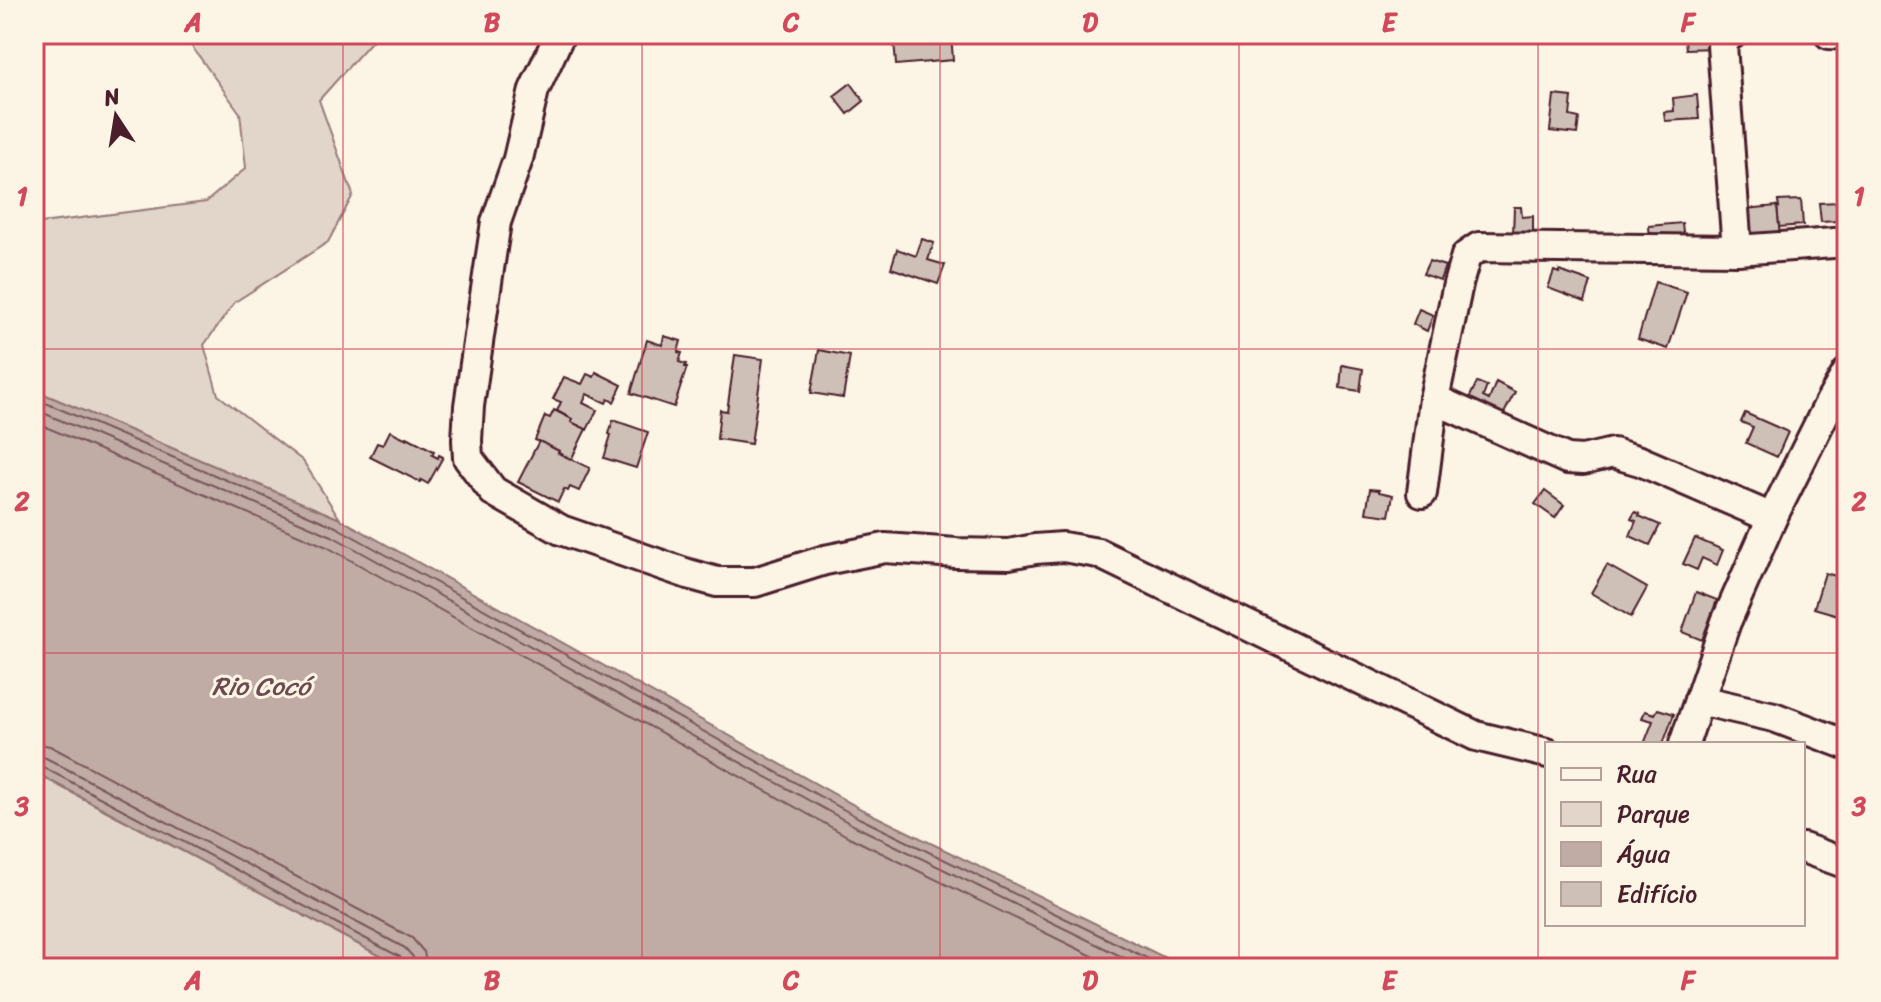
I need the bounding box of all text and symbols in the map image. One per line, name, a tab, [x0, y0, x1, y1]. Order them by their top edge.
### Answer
text: A	[183, 0, 202, 45]
text: B	[484, 0, 501, 45]
text: C	[782, 0, 800, 45]
text: D	[1082, 0, 1098, 45]
text: E	[1382, 0, 1399, 45]
text: F	[1680, 0, 1697, 45]
north arrow	[76, 76, 156, 156]
text: N	[99, 76, 124, 118]
text: 1	[16, 173, 28, 219]
text: 1	[1853, 173, 1865, 219]
text: 2	[13, 478, 30, 524]
text: 2	[1850, 478, 1867, 524]
water label: Rio Cocó	[212, 663, 315, 709]
legend	[1545, 742, 1805, 926]
text: Rua	[1617, 753, 1657, 795]
text: 3	[14, 783, 30, 829]
text: 3	[1851, 783, 1867, 829]
text: Parque	[1617, 793, 1690, 835]
text: Água	[1616, 833, 1671, 875]
text: Edifício	[1617, 873, 1697, 915]
text: A	[183, 957, 202, 1002]
text: B	[484, 957, 501, 1002]
text: C	[782, 957, 800, 1002]
text: D	[1082, 957, 1098, 1002]
text: E	[1382, 957, 1399, 1002]
text: F	[1680, 957, 1697, 1002]

